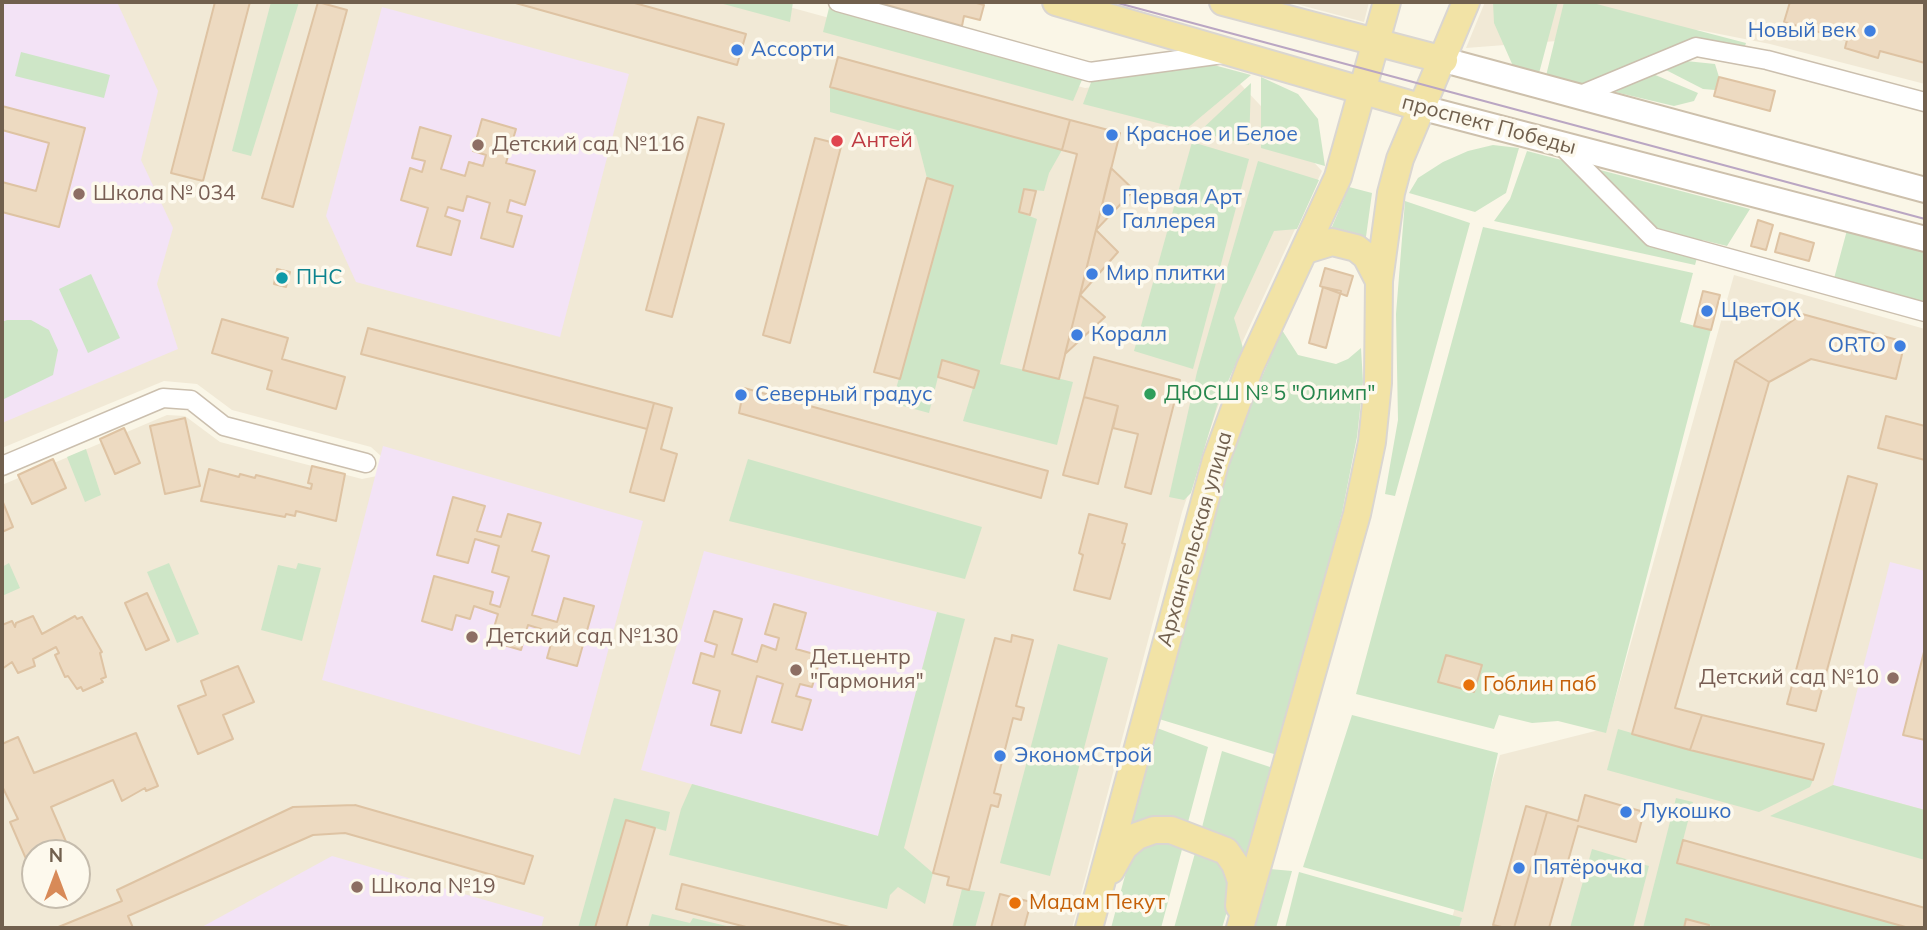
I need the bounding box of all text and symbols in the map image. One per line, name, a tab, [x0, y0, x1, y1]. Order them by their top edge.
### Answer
place label: Новый век	[1748, 18, 1856, 44]
marker: Новый век	[1862, 23, 1878, 39]
place label: Ассорти	[751, 37, 835, 63]
marker: Ассорти	[729, 42, 745, 58]
street label: проспект Победы	[1399, 90, 1579, 160]
place label: Красное и Белое	[1126, 122, 1298, 148]
marker: Красное и Белое	[1104, 127, 1120, 143]
place label: Антей	[851, 128, 913, 154]
place label: Детский сад №116	[492, 132, 685, 158]
marker: Антей	[829, 133, 845, 149]
marker: Детский сад №116	[470, 137, 486, 153]
place label: Школа № 034	[93, 181, 236, 207]
place label: Первая Арт Галлерея	[1122, 185, 1242, 235]
marker: Школа № 034	[71, 186, 87, 202]
marker: Первая Арт Галлерея	[1100, 202, 1116, 218]
place label: Мир плитки	[1106, 261, 1225, 287]
place label: ПНС	[296, 265, 343, 291]
marker: Мир плитки	[1084, 266, 1100, 282]
marker: ПНС	[274, 270, 290, 286]
place label: ЦветОК	[1721, 298, 1801, 324]
marker: ЦветОК	[1699, 303, 1715, 319]
place label: Коралл	[1091, 322, 1167, 348]
marker: Коралл	[1069, 327, 1085, 343]
place label: ORTO	[1828, 333, 1886, 359]
marker: ORTO	[1892, 338, 1908, 354]
place label: ДЮСШ № 5 "Олимп"	[1164, 381, 1376, 407]
place label: Северный градус	[755, 382, 933, 408]
marker: ДЮСШ № 5 "Олимп"	[1142, 386, 1158, 402]
marker: Северный градус	[733, 387, 749, 403]
street label: Архангельская улица	[1152, 429, 1238, 649]
place label: Детский сад №130	[486, 624, 679, 650]
marker: Детский сад №130	[464, 629, 480, 645]
place label: Дет.центр "Гармония"	[810, 645, 924, 695]
marker: Дет.центр "Гармония"	[788, 662, 804, 678]
place label: Детский сад №10	[1699, 665, 1879, 691]
marker: Детский сад №10	[1885, 670, 1901, 686]
place label: Гоблин паб	[1483, 672, 1597, 698]
marker: Гоблин паб	[1461, 677, 1477, 693]
place label: ЭкономСтрой	[1014, 743, 1152, 769]
marker: ЭкономСтрой	[992, 748, 1008, 764]
place label: Лукошко	[1640, 799, 1732, 825]
marker: Лукошко	[1618, 804, 1634, 820]
north arrow	[21, 839, 91, 909]
text: N	[49, 843, 63, 867]
place label: Пятёрочка	[1533, 855, 1643, 881]
marker: Пятёрочка	[1511, 860, 1527, 876]
place label: Школа №19	[371, 874, 496, 900]
marker: Школа №19	[349, 879, 365, 895]
place label: Мадам Пекут	[1029, 890, 1165, 916]
marker: Мадам Пекут	[1007, 895, 1023, 911]

